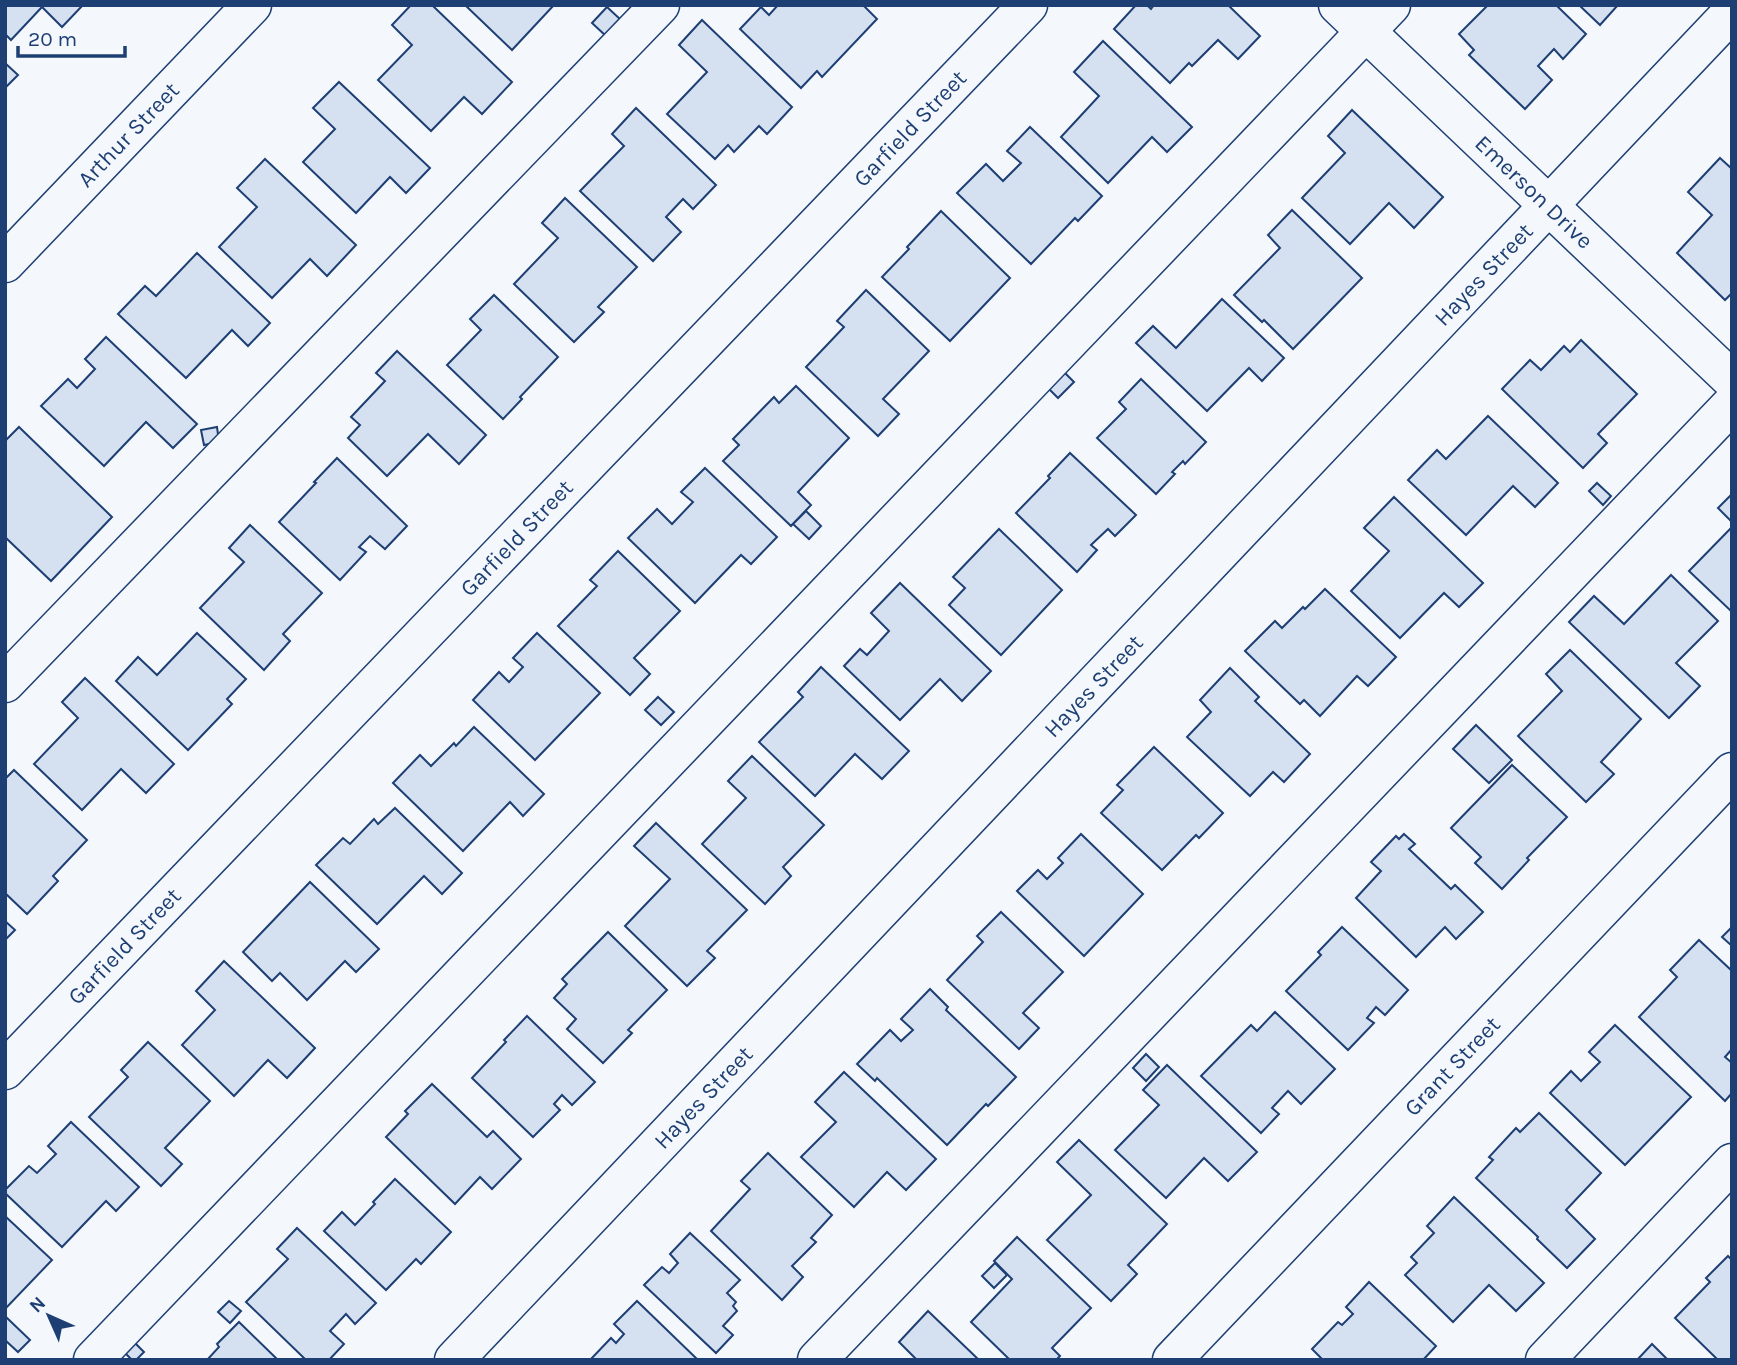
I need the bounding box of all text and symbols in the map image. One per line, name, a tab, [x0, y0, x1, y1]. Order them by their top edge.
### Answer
scale bar	[18, 14, 124, 58]
text: 20 m	[28, 27, 77, 51]
street label: Garfield Street	[848, 64, 972, 192]
street label: Arthur Street	[72, 76, 185, 193]
street label: Emerson Drive	[1470, 130, 1599, 254]
street label: Hayes Street	[1428, 217, 1538, 331]
street label: Garfield Street	[454, 474, 579, 602]
street label: Hayes Street	[1038, 629, 1148, 743]
street label: Garfield Street	[62, 882, 186, 1010]
street label: Grant Street	[1398, 1010, 1506, 1121]
street label: Hayes Street	[648, 1040, 758, 1154]
north arrow	[14, 1281, 84, 1351]
text: N	[25, 1292, 50, 1317]

